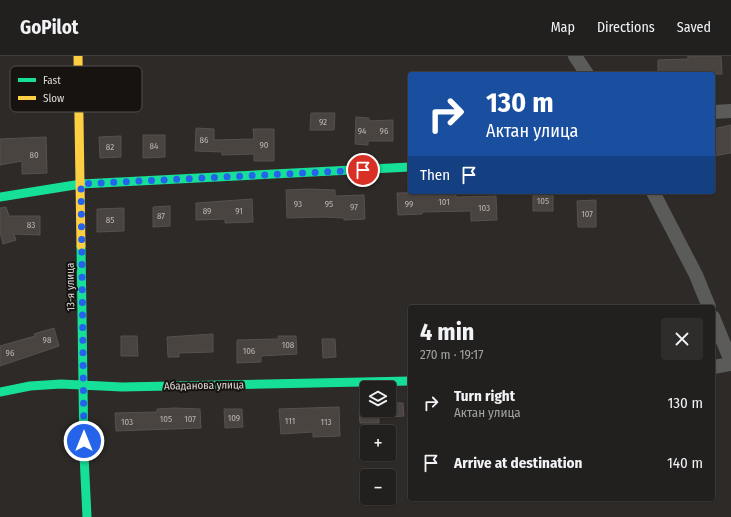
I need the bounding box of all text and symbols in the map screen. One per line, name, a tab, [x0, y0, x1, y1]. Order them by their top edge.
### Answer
text: GoPilot	[20, 16, 79, 39]
text: Map	[551, 19, 575, 36]
text: Directions	[597, 19, 655, 36]
text: Saved	[677, 19, 711, 36]
legend	[10, 66, 142, 112]
text: Fast	[43, 74, 61, 87]
text: 130 m	[486, 86, 554, 119]
icon: right	[420, 88, 472, 140]
text: Slow	[43, 92, 64, 105]
house number: 92	[319, 117, 327, 127]
text: Актан улица	[486, 120, 578, 142]
house number: 94	[358, 126, 367, 136]
house number: 96	[380, 126, 389, 136]
house number: 86	[200, 135, 209, 145]
house number: 90	[259, 140, 269, 150]
house number: 84	[150, 141, 159, 151]
house number: 82	[106, 142, 114, 152]
house number: 80	[29, 150, 39, 160]
pin	[346, 153, 380, 187]
icon: arrive	[352, 159, 374, 181]
icon: arrive	[458, 164, 480, 186]
text: Then	[420, 166, 450, 184]
house number: 105	[537, 196, 549, 206]
house number: 101	[438, 197, 450, 207]
house number: 93	[294, 199, 302, 209]
house number: 95	[325, 199, 333, 209]
house number: 99	[405, 199, 413, 209]
house number: 97	[350, 202, 358, 212]
house number: 103	[478, 203, 490, 213]
house number: 89	[203, 206, 211, 216]
house number: 91	[235, 206, 243, 216]
house number: 107	[581, 209, 593, 219]
house number: 87	[157, 211, 165, 221]
house number: 85	[106, 215, 114, 225]
house number: 83	[27, 220, 35, 230]
street label: 13-я улица	[64, 262, 77, 311]
text: 4 min	[420, 318, 474, 346]
button: close	[661, 318, 703, 360]
house number: 98	[43, 335, 52, 345]
house number: 108	[282, 340, 295, 350]
house number: 106	[243, 346, 256, 356]
text: 270 m · 19:17	[420, 347, 483, 362]
house number: 96	[6, 348, 15, 358]
street label: Абаданова улица	[164, 378, 244, 393]
map controls	[360, 381, 396, 505]
button: layers	[360, 381, 396, 417]
text: Turn right	[454, 387, 515, 405]
icon: right	[420, 392, 442, 414]
text: 130 m	[668, 394, 703, 412]
text: Актан улица	[454, 405, 521, 420]
house number: 109	[228, 413, 240, 423]
house number: 105	[160, 414, 172, 424]
house number: 107	[184, 414, 196, 424]
house number: 111	[285, 416, 295, 426]
house number: 103	[121, 417, 133, 427]
house number: 113	[321, 417, 331, 427]
position arrow	[63, 420, 105, 462]
button: +	[360, 425, 396, 461]
icon: arrive	[420, 452, 442, 474]
text: Arrive at destination	[454, 454, 582, 472]
text: 140 m	[667, 454, 703, 472]
button: −	[360, 469, 396, 505]

